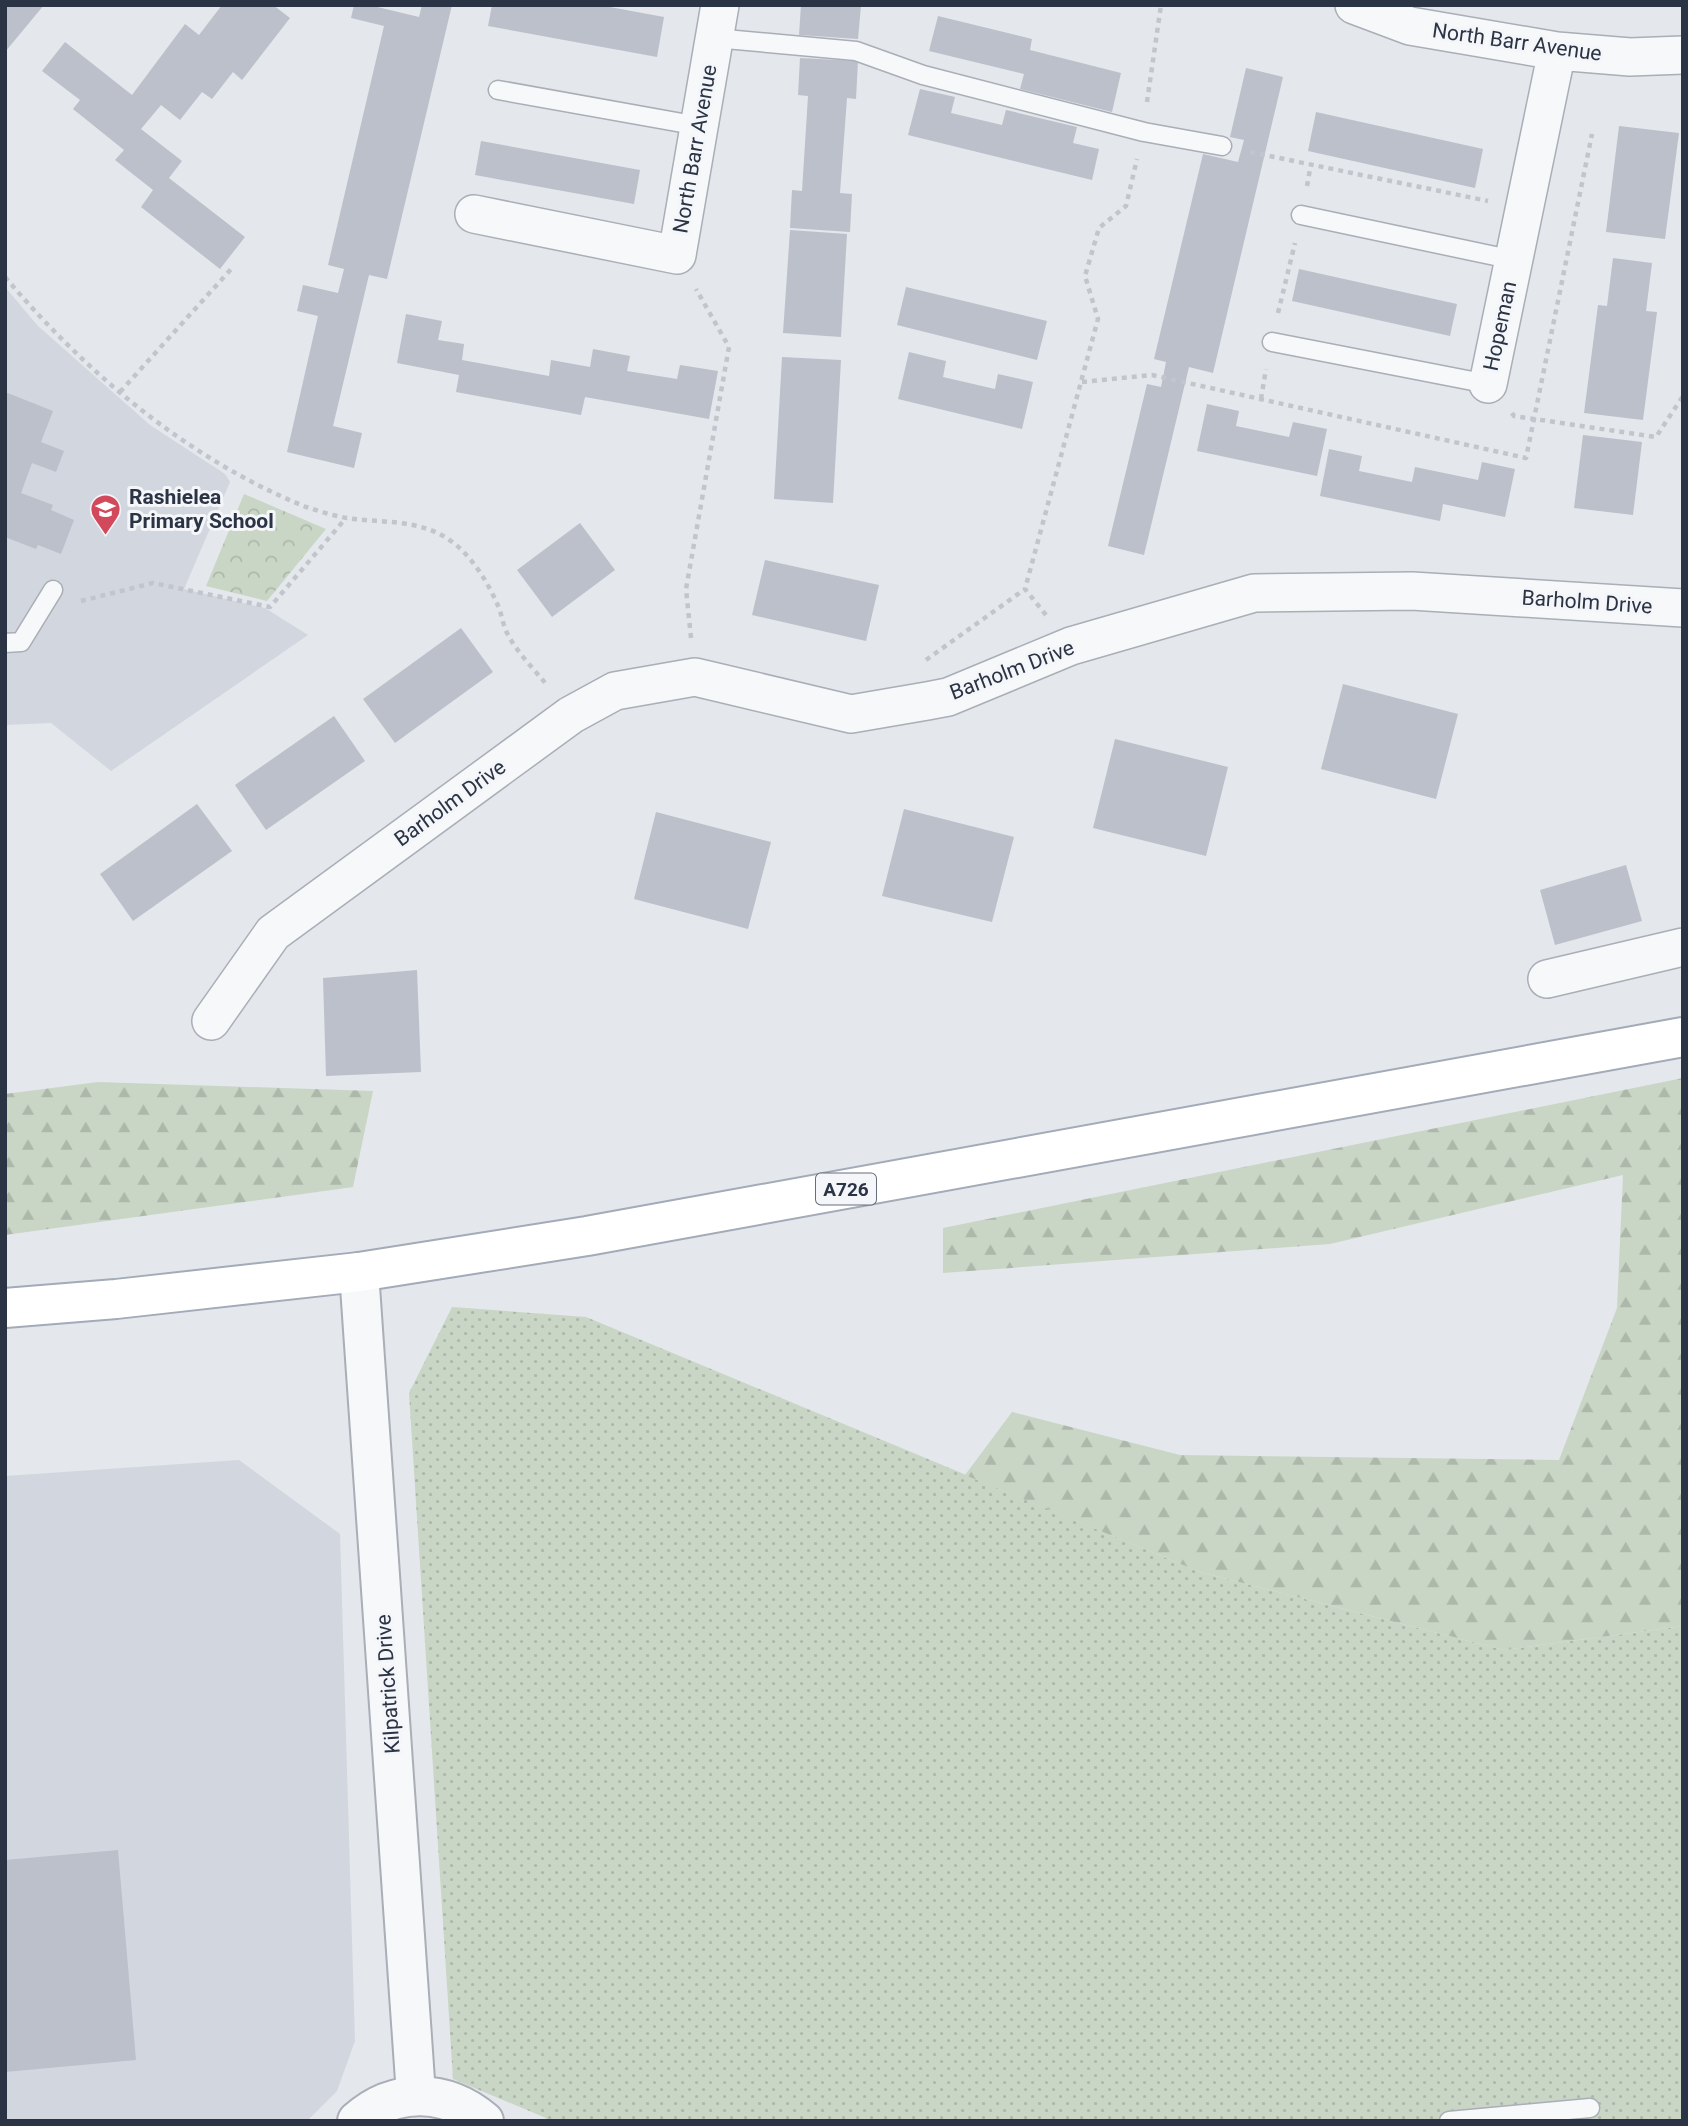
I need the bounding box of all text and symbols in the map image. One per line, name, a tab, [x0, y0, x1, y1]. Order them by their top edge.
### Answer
street label: North Barr Avenue	[1431, 18, 1603, 66]
street label: North Barr Avenue	[668, 63, 722, 235]
street label: Hopeman	[1479, 279, 1521, 373]
place label: Rashielea Primary School	[129, 485, 274, 533]
school or university icon: Rashielea Primary School	[89, 492, 123, 536]
street label: Barholm Drive	[1521, 585, 1653, 619]
street label: Barholm Drive	[947, 635, 1077, 705]
street label: Barholm Drive	[390, 755, 510, 851]
road number: A726	[816, 1174, 876, 1204]
street label: Kilpatrick Drive	[371, 1613, 405, 1755]

